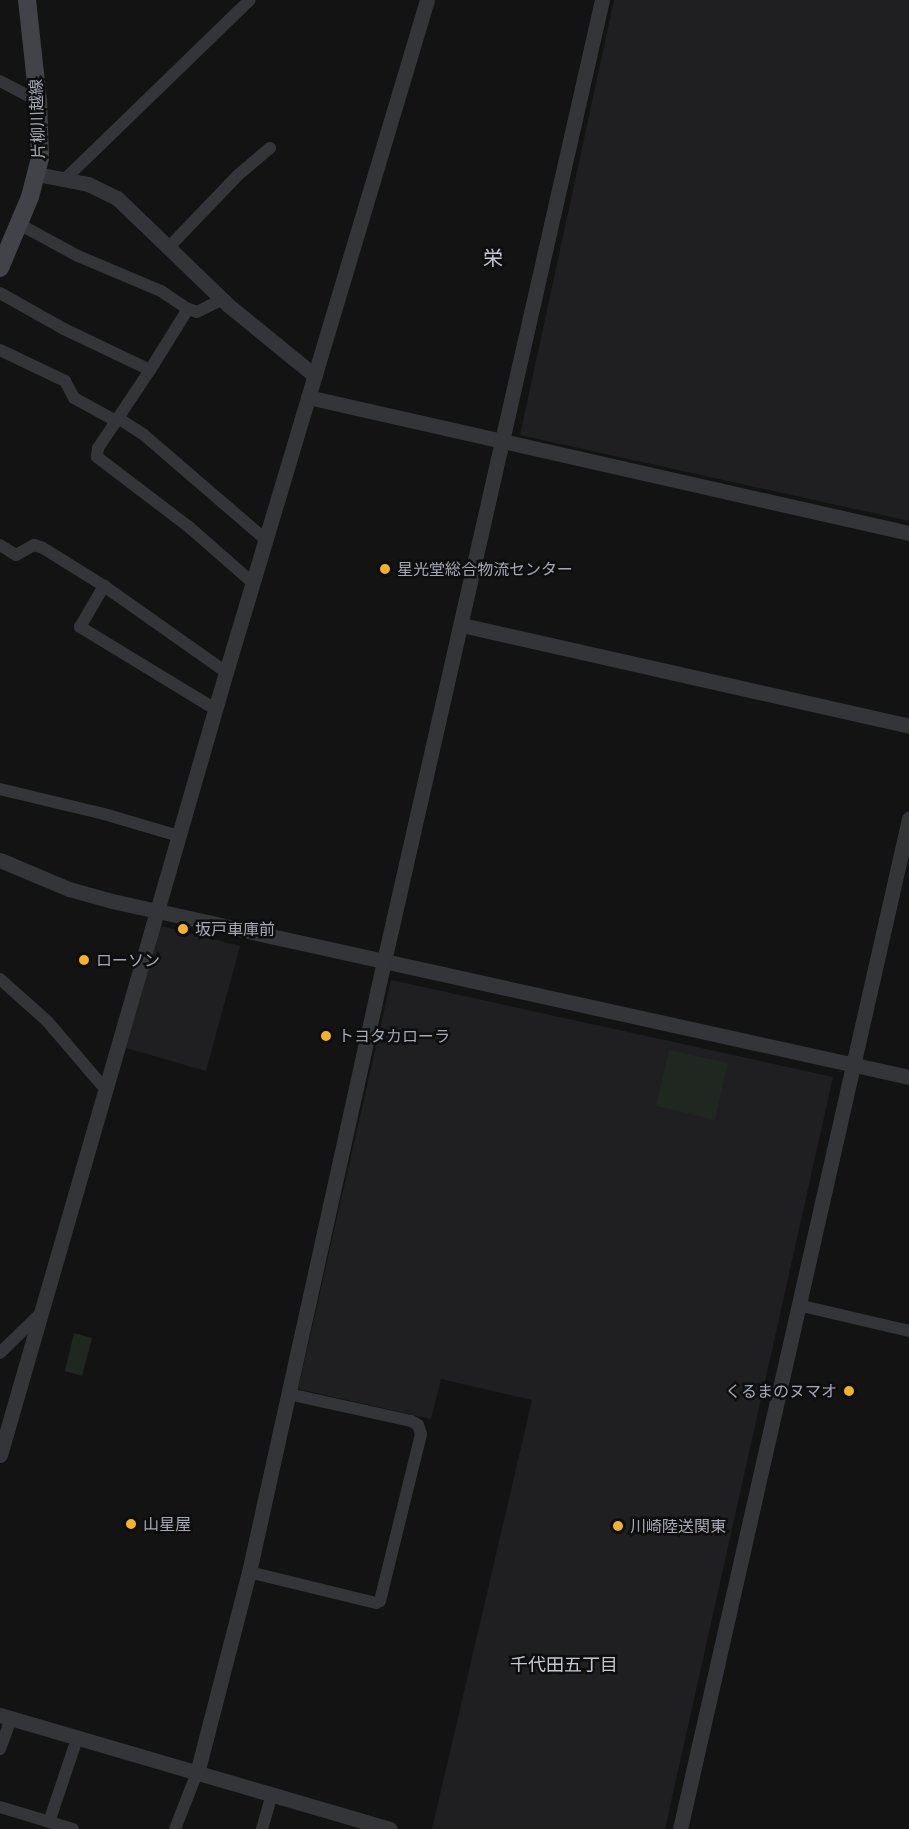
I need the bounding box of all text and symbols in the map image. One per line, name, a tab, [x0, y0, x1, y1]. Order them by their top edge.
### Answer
street label: 片柳川越線	[26, 79, 48, 159]
district label: 栄	[483, 245, 503, 269]
place label: 星光堂総合物流センター	[397, 559, 573, 579]
marker: 星光堂総合物流センター	[378, 562, 392, 576]
place label: 坂戸車庫前	[195, 919, 275, 939]
marker: 坂戸車庫前	[176, 922, 190, 936]
place label: ローソン	[96, 950, 160, 970]
marker: ローソン	[77, 953, 91, 967]
place label: トヨタカローラ	[338, 1026, 450, 1046]
marker: トヨタカローラ	[319, 1029, 333, 1043]
place label: くるまのヌマオ	[725, 1381, 837, 1401]
marker: くるまのヌマオ	[842, 1384, 856, 1398]
place label: 山星屋	[143, 1514, 191, 1534]
place label: 川崎陸送関東	[630, 1516, 726, 1536]
marker: 山星屋	[124, 1517, 138, 1531]
marker: 川崎陸送関東	[611, 1519, 625, 1533]
district label: 千代田五丁目	[510, 1653, 618, 1675]

